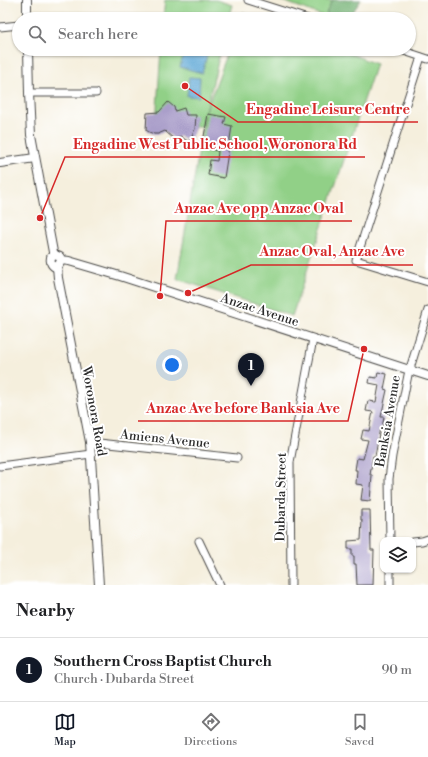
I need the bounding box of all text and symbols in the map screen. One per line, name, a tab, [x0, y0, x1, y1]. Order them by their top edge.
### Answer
search box	[12, 12, 416, 56]
icon: search	[26, 23, 48, 45]
text: Search here	[58, 25, 138, 44]
callout: Engadine Leisure Centre	[238, 96, 418, 122]
text: Engadine Leisure Centre	[246, 101, 410, 119]
callout: Engadine West Public School,Woronora Rd	[65, 131, 365, 157]
text: Engadine West Public School,Woronora Rd	[73, 136, 357, 154]
callout: Anzac Ave opp Anzac Oval	[166, 195, 352, 221]
text: Anzac Ave opp Anzac Oval	[173, 200, 344, 218]
callout: Anzac Oval, Anzac Ave	[251, 239, 413, 265]
text: Anzac Oval, Anzac Ave	[258, 243, 405, 261]
street label: Anzac Avenue	[217, 289, 301, 330]
pin: 1	[238, 353, 264, 386]
your location	[162, 355, 182, 375]
street label: Woronora Road	[78, 364, 110, 458]
street label: Banksia Avenue	[372, 374, 404, 469]
callout: Anzac Ave before Banksia Ave	[138, 395, 348, 421]
text: Anzac Ave before Banksia Ave	[145, 400, 340, 418]
street label: Amiens Avenue	[118, 426, 211, 452]
street label: Dubarda Street	[272, 452, 290, 542]
map controls	[380, 537, 416, 573]
button: layers	[380, 537, 416, 573]
text: Nearby	[16, 600, 75, 622]
text: Southern Cross Baptist Church	[54, 652, 272, 671]
text: 1	[26, 662, 32, 678]
text: 90 m	[381, 662, 412, 678]
text: Church · Dubarda Street	[54, 671, 194, 687]
tab: Map	[54, 711, 76, 749]
tab: Directions	[184, 711, 237, 749]
tab: Saved	[345, 711, 374, 749]

